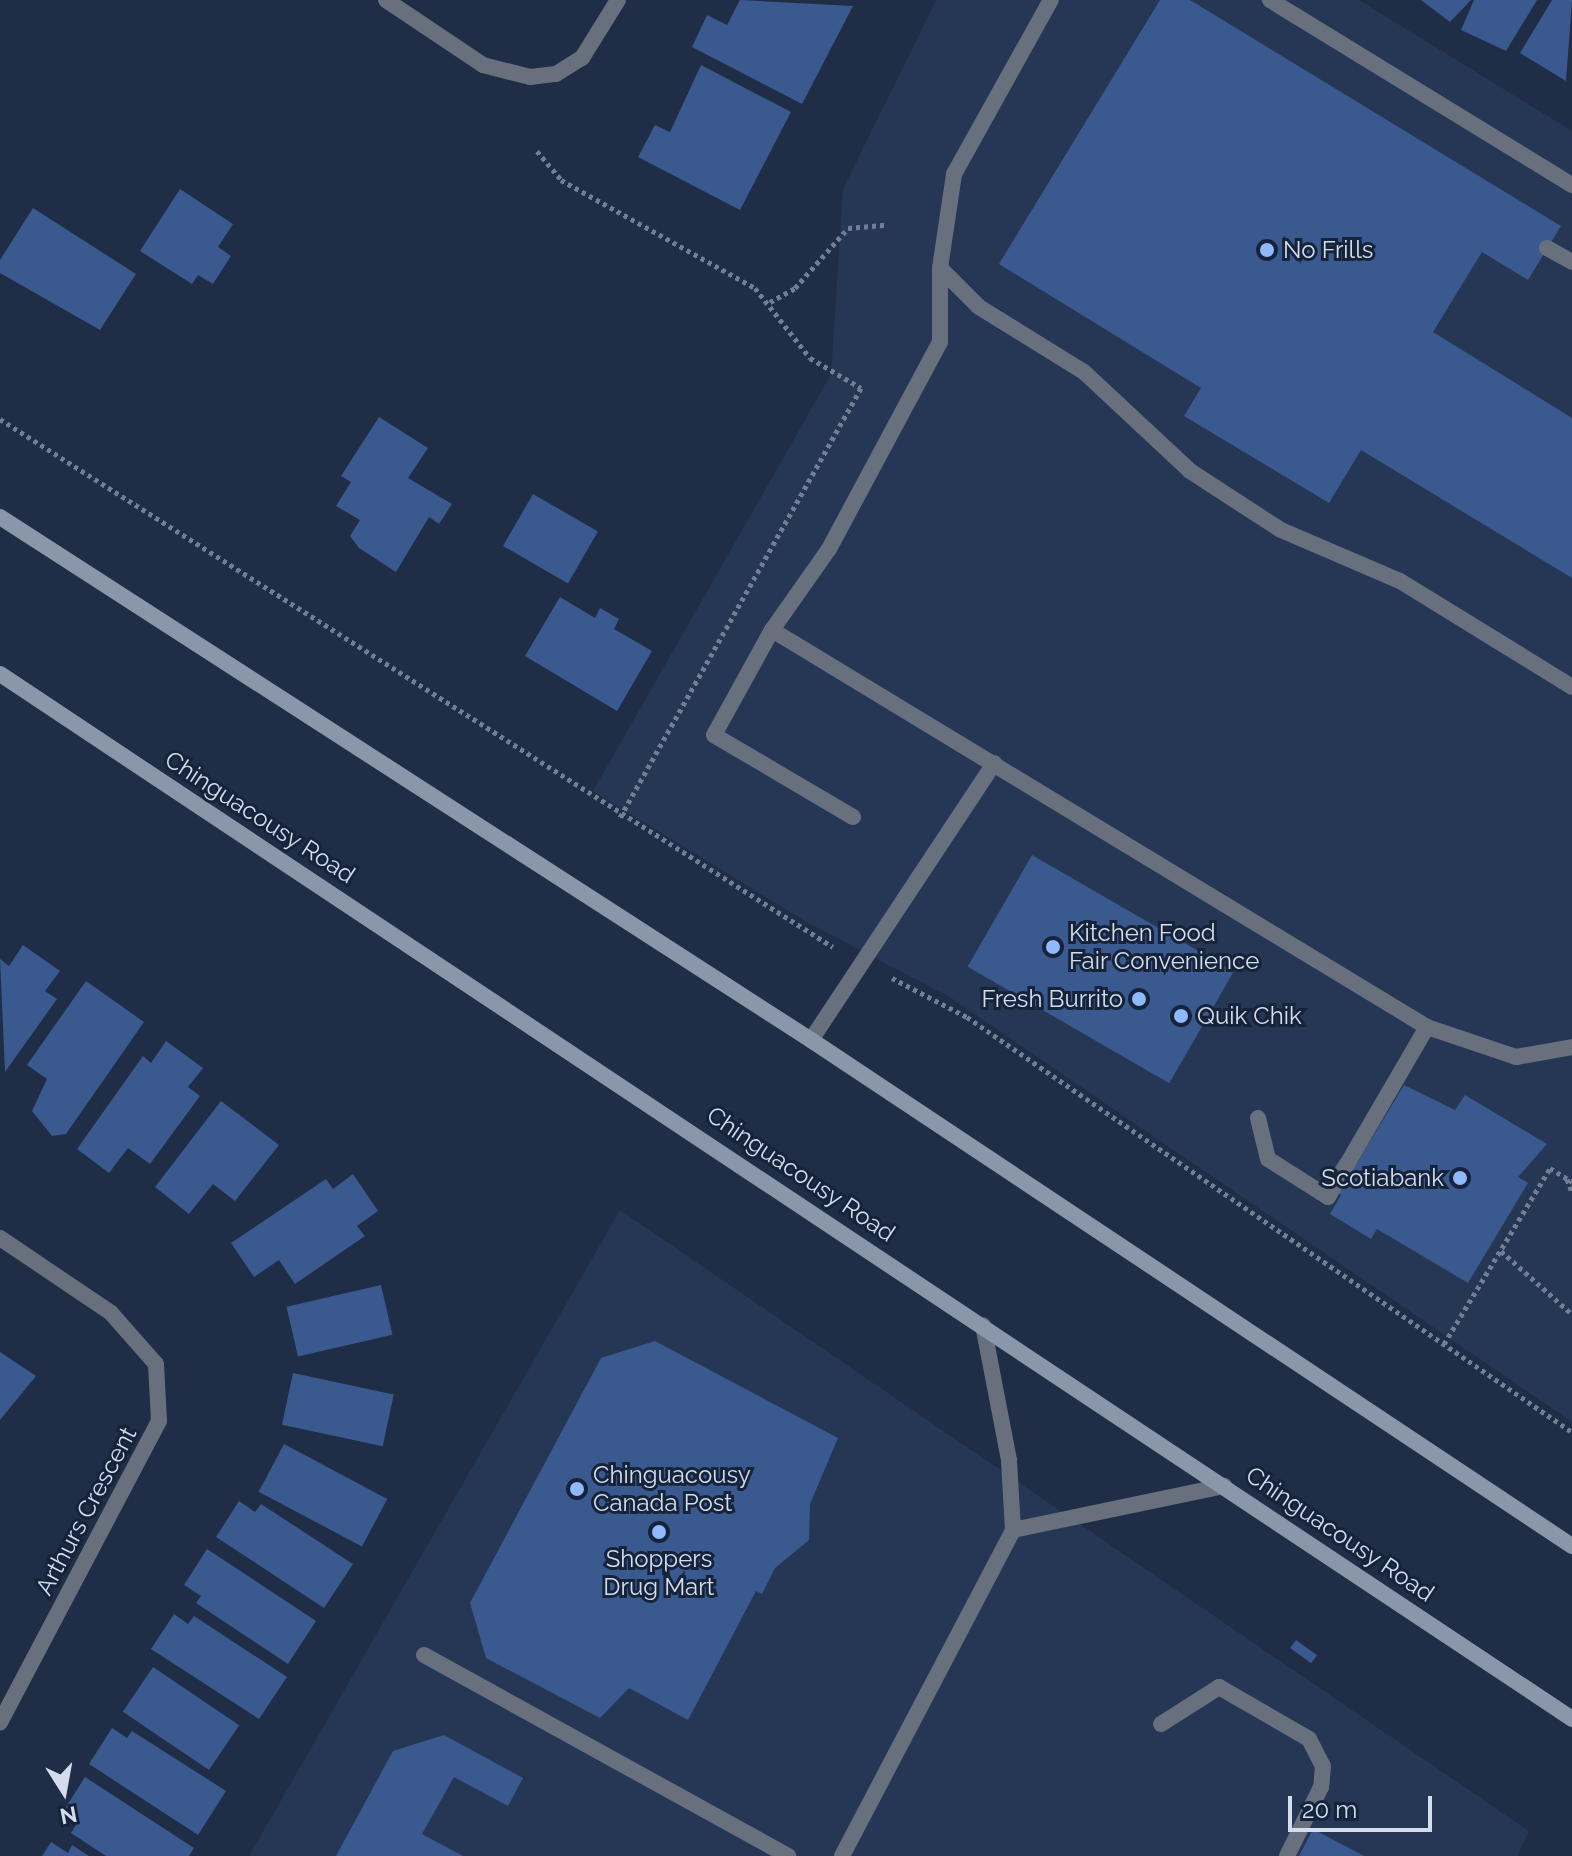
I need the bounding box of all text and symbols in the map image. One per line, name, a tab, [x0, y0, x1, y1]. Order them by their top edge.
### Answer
place label: No Frills	[1283, 236, 1373, 264]
marker: No Frills	[1258, 241, 1276, 259]
street label: Chinguacousy Road	[159, 745, 361, 889]
place label: Kitchen Food Fair Convenience	[1069, 919, 1260, 975]
marker: Kitchen Food Fair Convenience	[1044, 938, 1062, 956]
place label: Fresh Burrito	[982, 985, 1123, 1013]
marker: Fresh Burrito	[1130, 990, 1148, 1008]
place label: Quik Chik	[1197, 1002, 1302, 1030]
marker: Quik Chik	[1172, 1007, 1190, 1025]
street label: Chinguacousy Road	[701, 1100, 901, 1248]
place label: Scotiabank	[1321, 1164, 1444, 1192]
marker: Scotiabank	[1451, 1169, 1469, 1187]
street label: Arthurs Crescent	[30, 1422, 142, 1600]
street label: Chinguacousy Road	[1240, 1460, 1440, 1608]
place label: Chinguacousy Canada Post	[593, 1461, 751, 1517]
marker: Chinguacousy Canada Post	[568, 1480, 586, 1498]
marker: Shoppers Drug Mart	[650, 1523, 668, 1541]
place label: Shoppers Drug Mart	[603, 1545, 715, 1601]
north arrow	[24, 1752, 104, 1832]
scale bar	[1292, 1780, 1436, 1830]
text: 20 m	[1302, 1795, 1357, 1824]
text: N	[58, 1801, 79, 1830]

